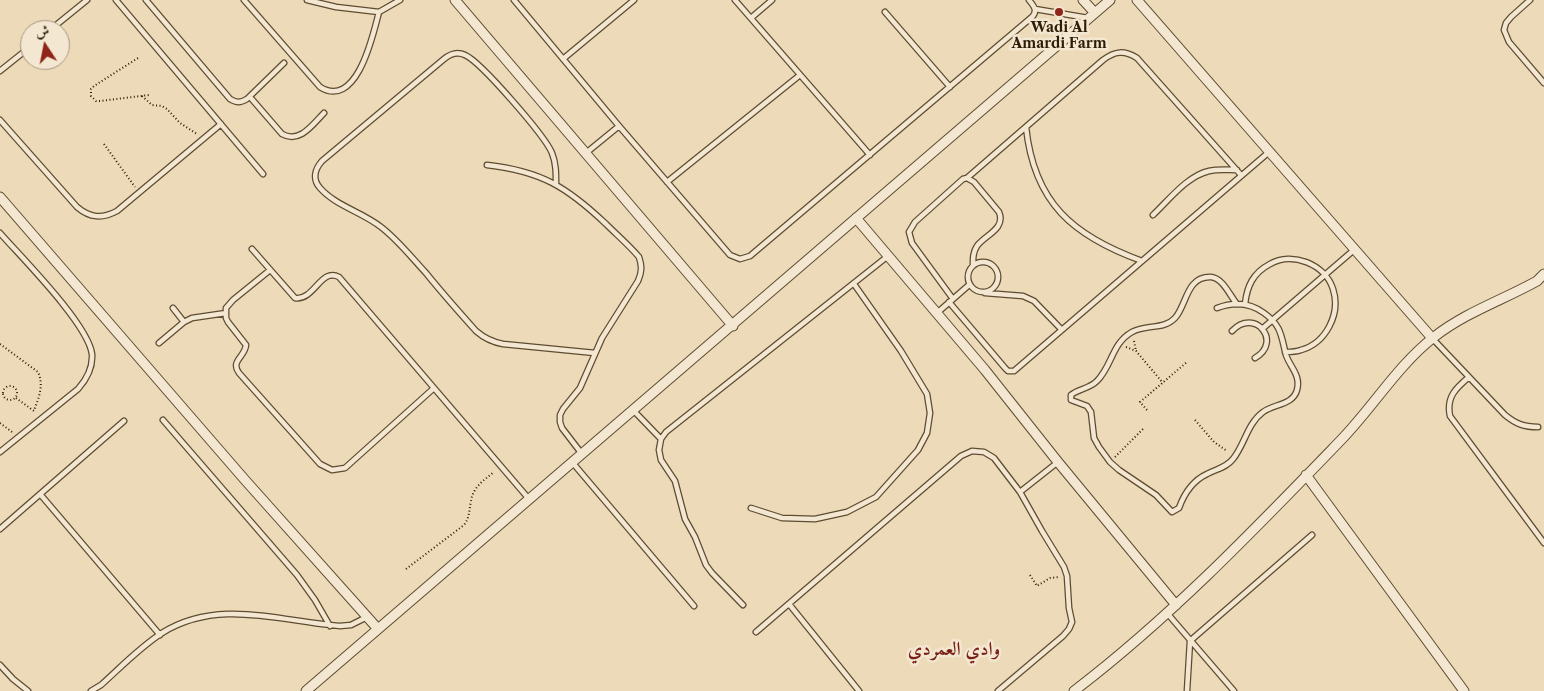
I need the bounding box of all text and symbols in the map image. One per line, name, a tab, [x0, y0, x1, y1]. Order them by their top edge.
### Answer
marker: Wadi Al Amardi Farm	[1053, 6, 1065, 18]
north arrow	[20, 20, 70, 70]
place label: Wadi Al Amardi Farm	[1011, 20, 1107, 52]
text: ش	[34, 21, 51, 41]
district label: وادي العمردي	[908, 639, 1000, 661]

